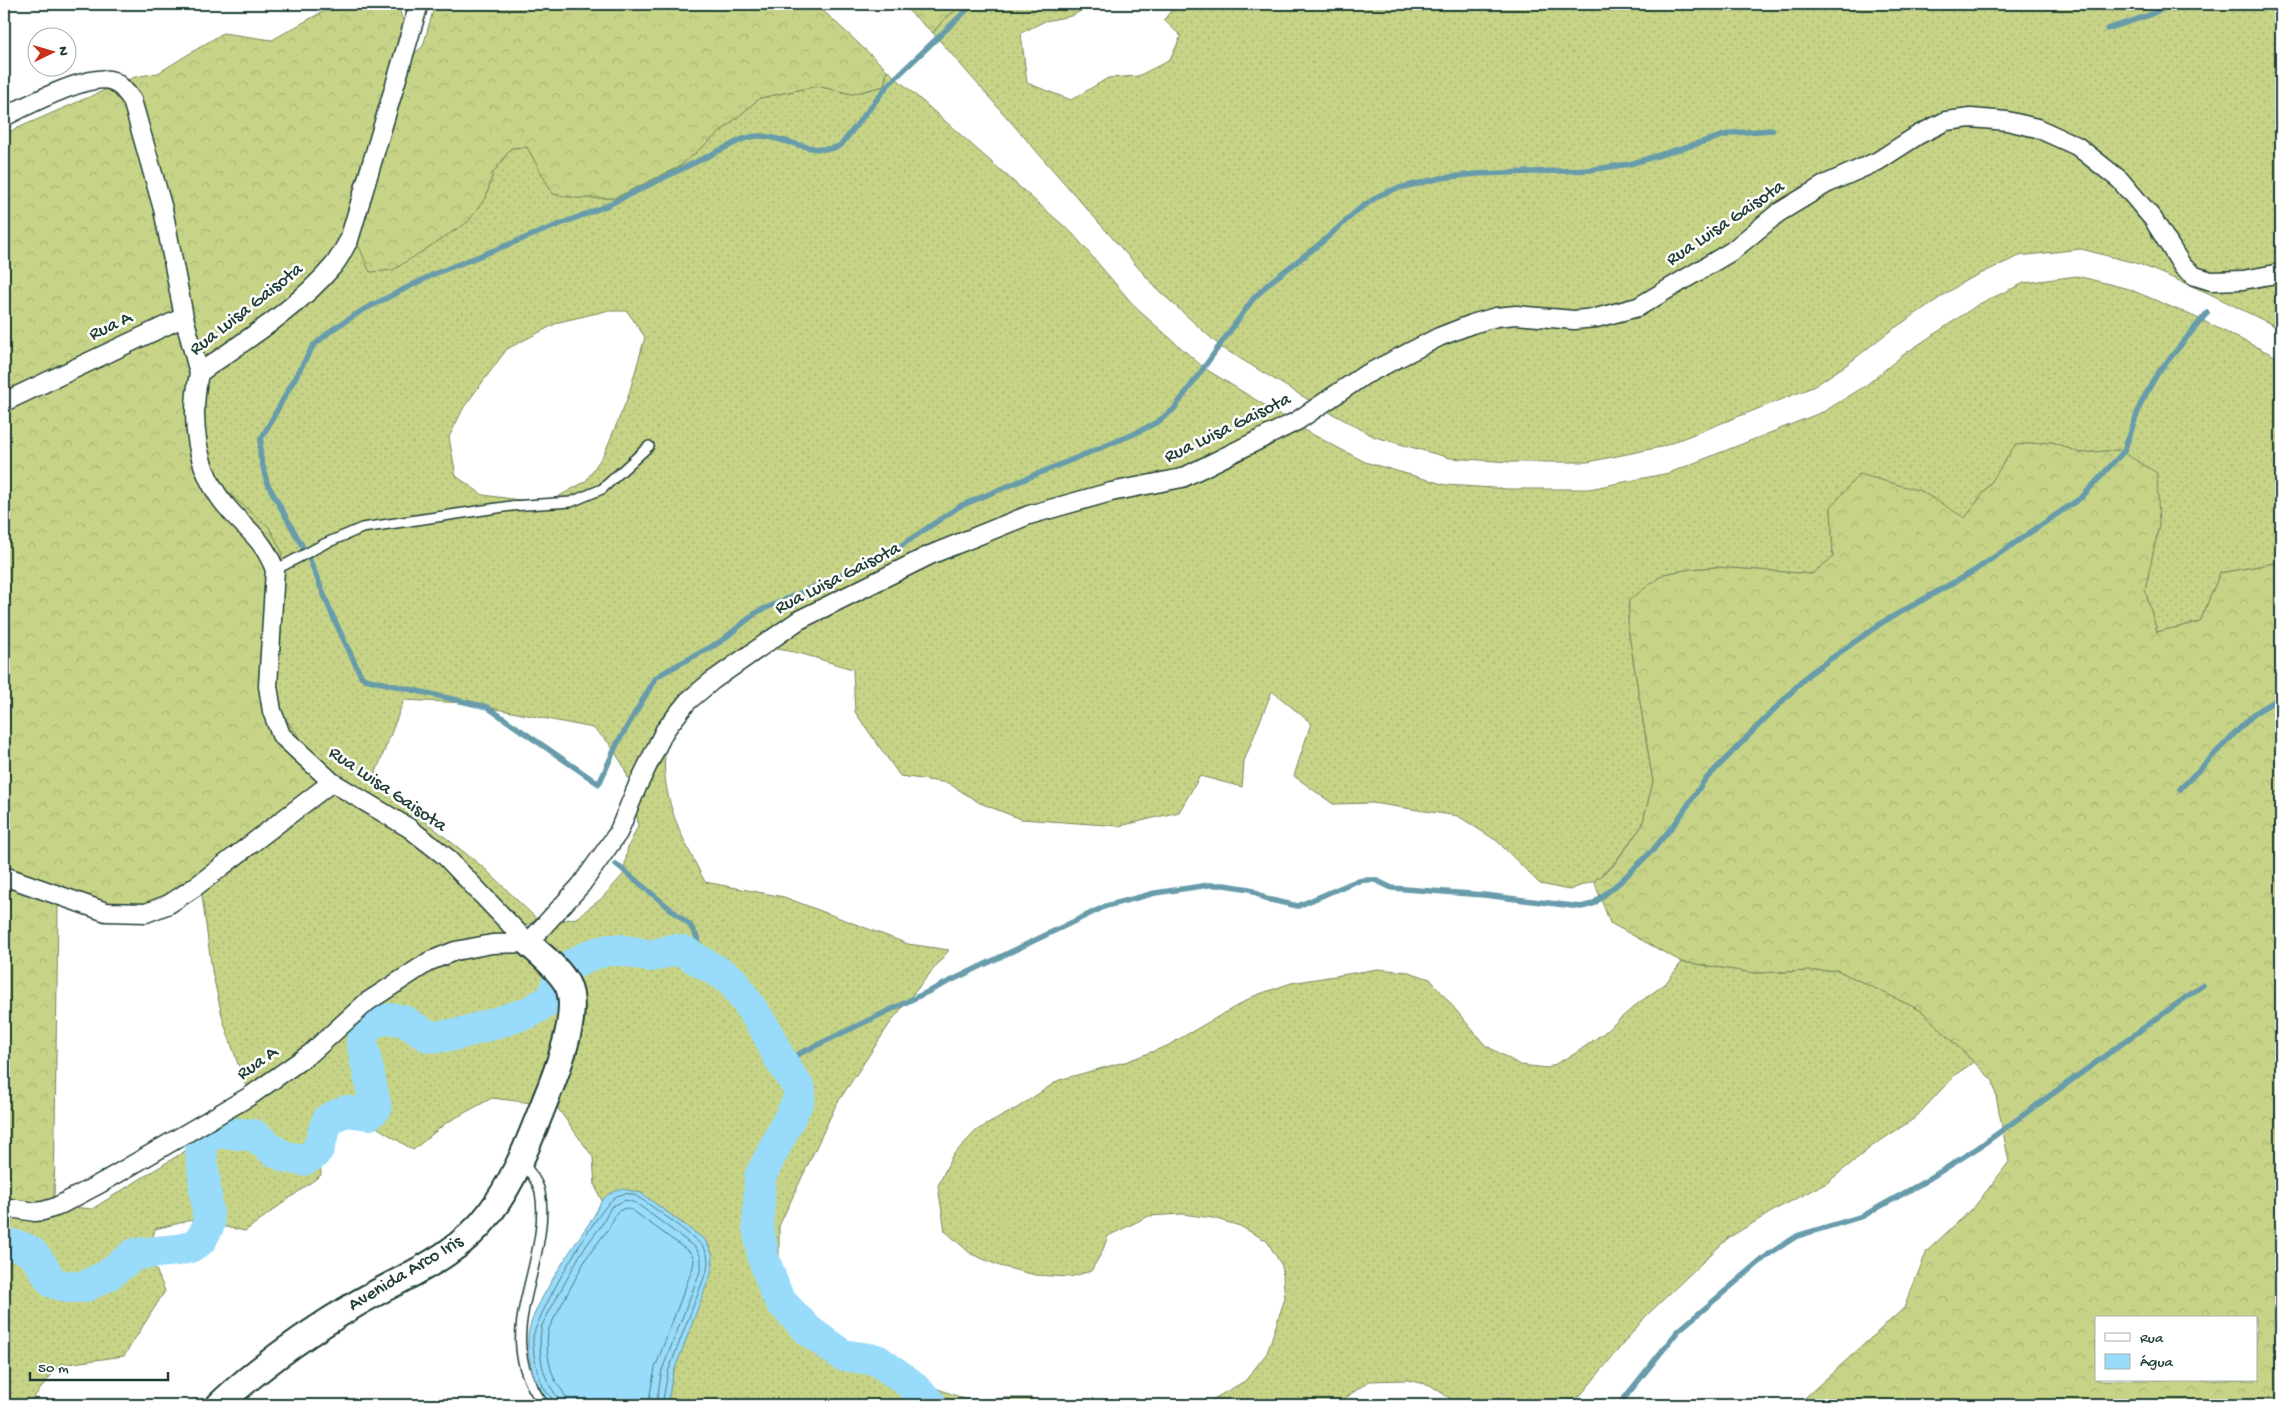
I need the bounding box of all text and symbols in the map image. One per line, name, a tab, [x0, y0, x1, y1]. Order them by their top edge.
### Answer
north arrow	[28, 28, 78, 78]
text: N	[54, 46, 71, 56]
street label: Rua Luisa Gaisota	[1662, 175, 1791, 272]
street label: Rua Luisa Gaisota	[186, 258, 310, 361]
street label: Rua A	[86, 306, 138, 347]
street label: Rua Luisa Gaisota	[1161, 388, 1296, 470]
street label: Rua Luisa Gaisota	[771, 537, 906, 621]
street label: Rua Luisa Gaisota	[323, 742, 452, 839]
street label: Rua A	[233, 1041, 285, 1086]
street label: Avenida Arco Iris	[344, 1230, 468, 1317]
legend	[2095, 1316, 2258, 1382]
text: Rua	[2140, 1330, 2164, 1348]
scale bar	[30, 1349, 168, 1381]
text: Água	[2140, 1354, 2173, 1372]
text: 50 m	[38, 1360, 69, 1378]

